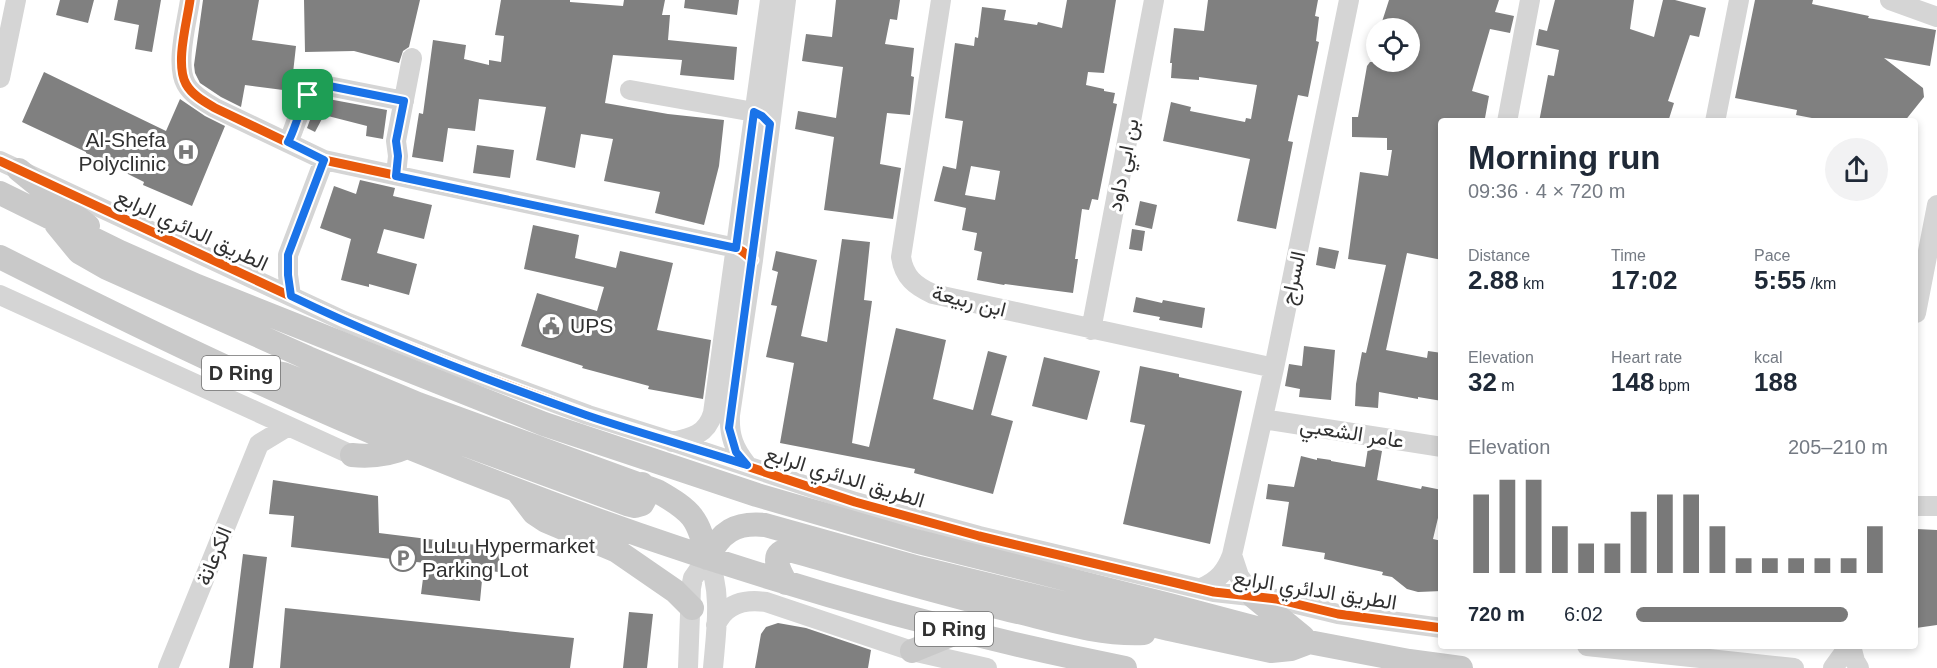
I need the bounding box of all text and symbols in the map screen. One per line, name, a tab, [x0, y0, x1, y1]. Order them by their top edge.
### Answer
map controls	[1366, 18, 1420, 72]
button: locate	[1366, 18, 1420, 72]
pin	[282, 69, 333, 120]
icon: arrive	[291, 78, 324, 111]
street label: بن ابي داود	[1102, 117, 1149, 214]
place label: Al-Shefa Polyclinic	[78, 128, 166, 175]
hospital icon: Al-Shefa Polyclinic	[171, 137, 201, 167]
button: share	[1825, 138, 1888, 201]
text: Morning run	[1468, 139, 1660, 176]
text: 09:36 · 4 × 720 m	[1468, 180, 1625, 202]
street label: الطريق الدائري الرابع	[110, 184, 272, 280]
text: Distance	[1468, 247, 1530, 264]
text: Time	[1611, 247, 1646, 264]
text: Pace	[1754, 247, 1790, 264]
street label: السراج	[1276, 249, 1312, 307]
text: 2.88	[1468, 265, 1519, 295]
text: 17:02	[1611, 265, 1678, 295]
text: 5:55	[1754, 265, 1806, 295]
text: km	[1519, 275, 1544, 292]
text: /km	[1806, 275, 1836, 292]
street label: ابن ربيعة	[929, 280, 1009, 323]
public building icon: UPS	[536, 311, 566, 341]
place label: UPS	[570, 314, 613, 337]
text: Elevation	[1468, 349, 1534, 366]
text: Heart rate	[1611, 349, 1682, 366]
text: kcal	[1754, 349, 1782, 366]
road number: D Ring	[202, 356, 280, 390]
text: 32	[1468, 367, 1497, 397]
text: 148	[1611, 367, 1654, 397]
text: 188	[1754, 367, 1797, 397]
text: m	[1497, 377, 1515, 394]
text: bpm	[1654, 377, 1690, 394]
street label: عامر الشعبي	[1297, 413, 1406, 458]
text: Elevation	[1468, 436, 1550, 458]
text: 205–210 m	[1788, 436, 1888, 458]
street label: الطريق الدائري الرابع	[761, 441, 928, 517]
street label: الكرعانة	[191, 523, 238, 589]
place label: LuLu Hypermarket Parking Lot	[422, 534, 595, 581]
parking icon: LuLu Hypermarket Parking Lot	[388, 543, 418, 573]
street label: الطريق الدائري الرابع	[1231, 565, 1398, 620]
text: 720 m	[1468, 603, 1525, 625]
text: 6:02	[1564, 603, 1603, 625]
road number: D Ring	[915, 612, 993, 646]

